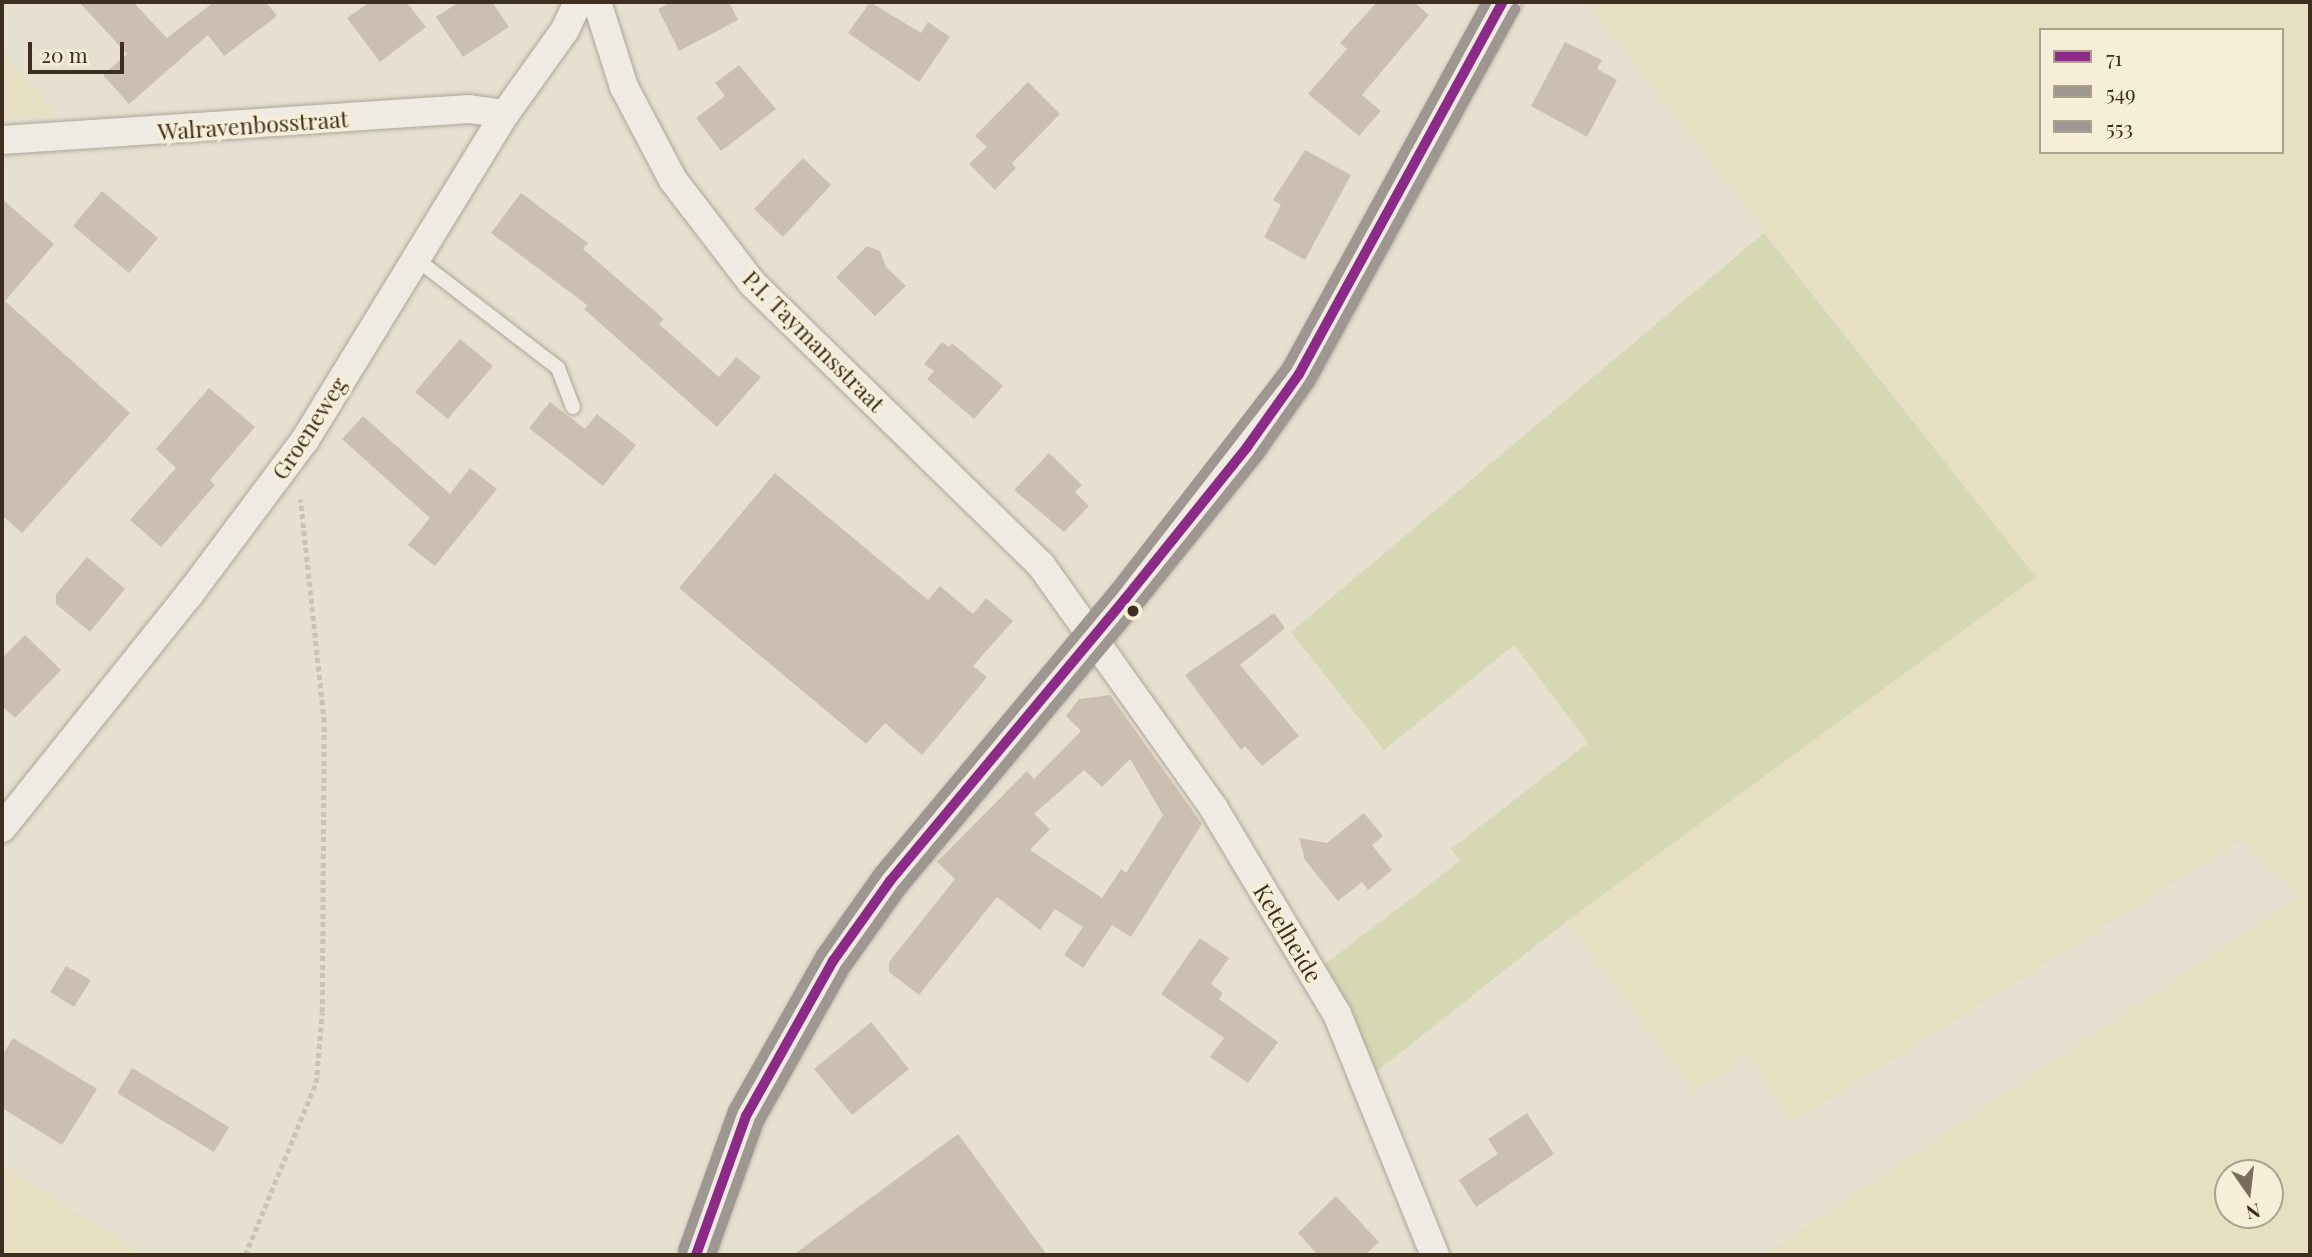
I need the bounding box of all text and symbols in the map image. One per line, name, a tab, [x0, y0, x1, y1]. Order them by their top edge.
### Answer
scale bar	[32, 28, 128, 72]
legend	[2039, 28, 2284, 154]
text: 20 m	[41, 40, 88, 68]
text: 71	[2106, 43, 2122, 71]
text: 549	[2106, 78, 2136, 106]
street label: Walravenbosstraat	[157, 105, 349, 145]
text: 553	[2106, 113, 2133, 141]
street label: P.I. Taymansstraat	[737, 264, 891, 418]
street label: Groeneweg	[266, 372, 352, 484]
unlabelled marker	[1126, 604, 1140, 618]
street label: Ketelheide	[1248, 879, 1328, 987]
north arrow	[2214, 1159, 2284, 1229]
text: N	[2244, 1198, 2263, 1227]

